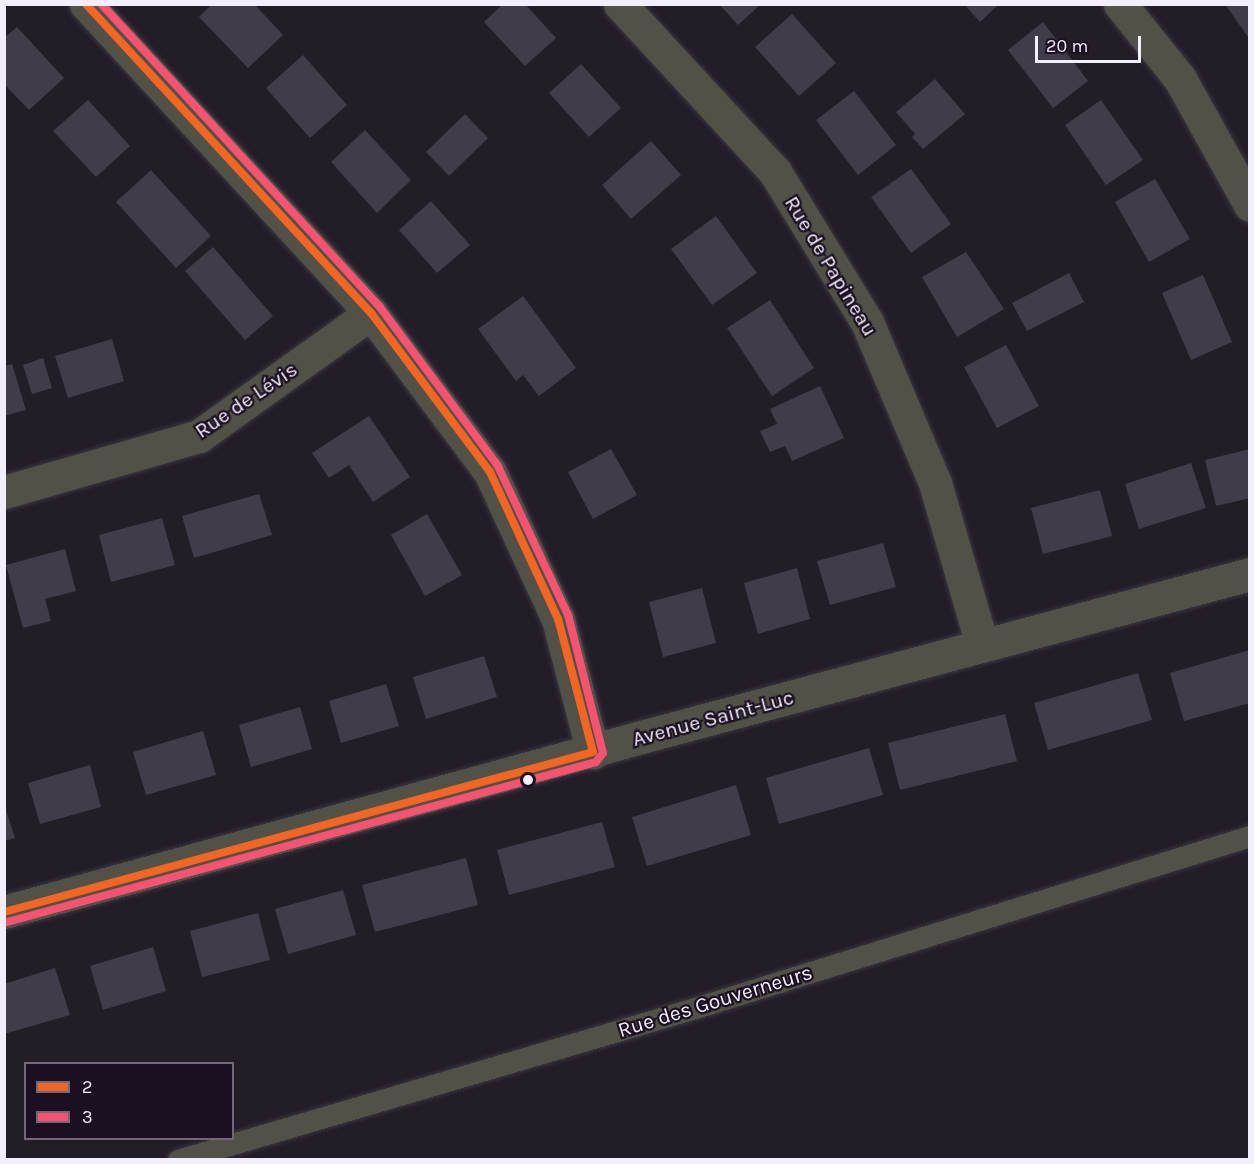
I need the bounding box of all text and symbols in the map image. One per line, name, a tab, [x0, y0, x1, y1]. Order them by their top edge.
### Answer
scale bar	[1038, 24, 1144, 62]
text: 20 m	[1046, 35, 1088, 57]
street label: Rue de Papineau	[779, 191, 883, 341]
street label: Rue de Lévis	[190, 357, 302, 443]
street label: Avenue Saint-Luc	[630, 684, 796, 752]
unlabelled marker	[522, 774, 534, 786]
street label: Rue des Gouverneurs	[615, 959, 815, 1043]
legend	[24, 1062, 234, 1140]
text: 2	[82, 1076, 92, 1098]
text: 3	[82, 1106, 93, 1128]

